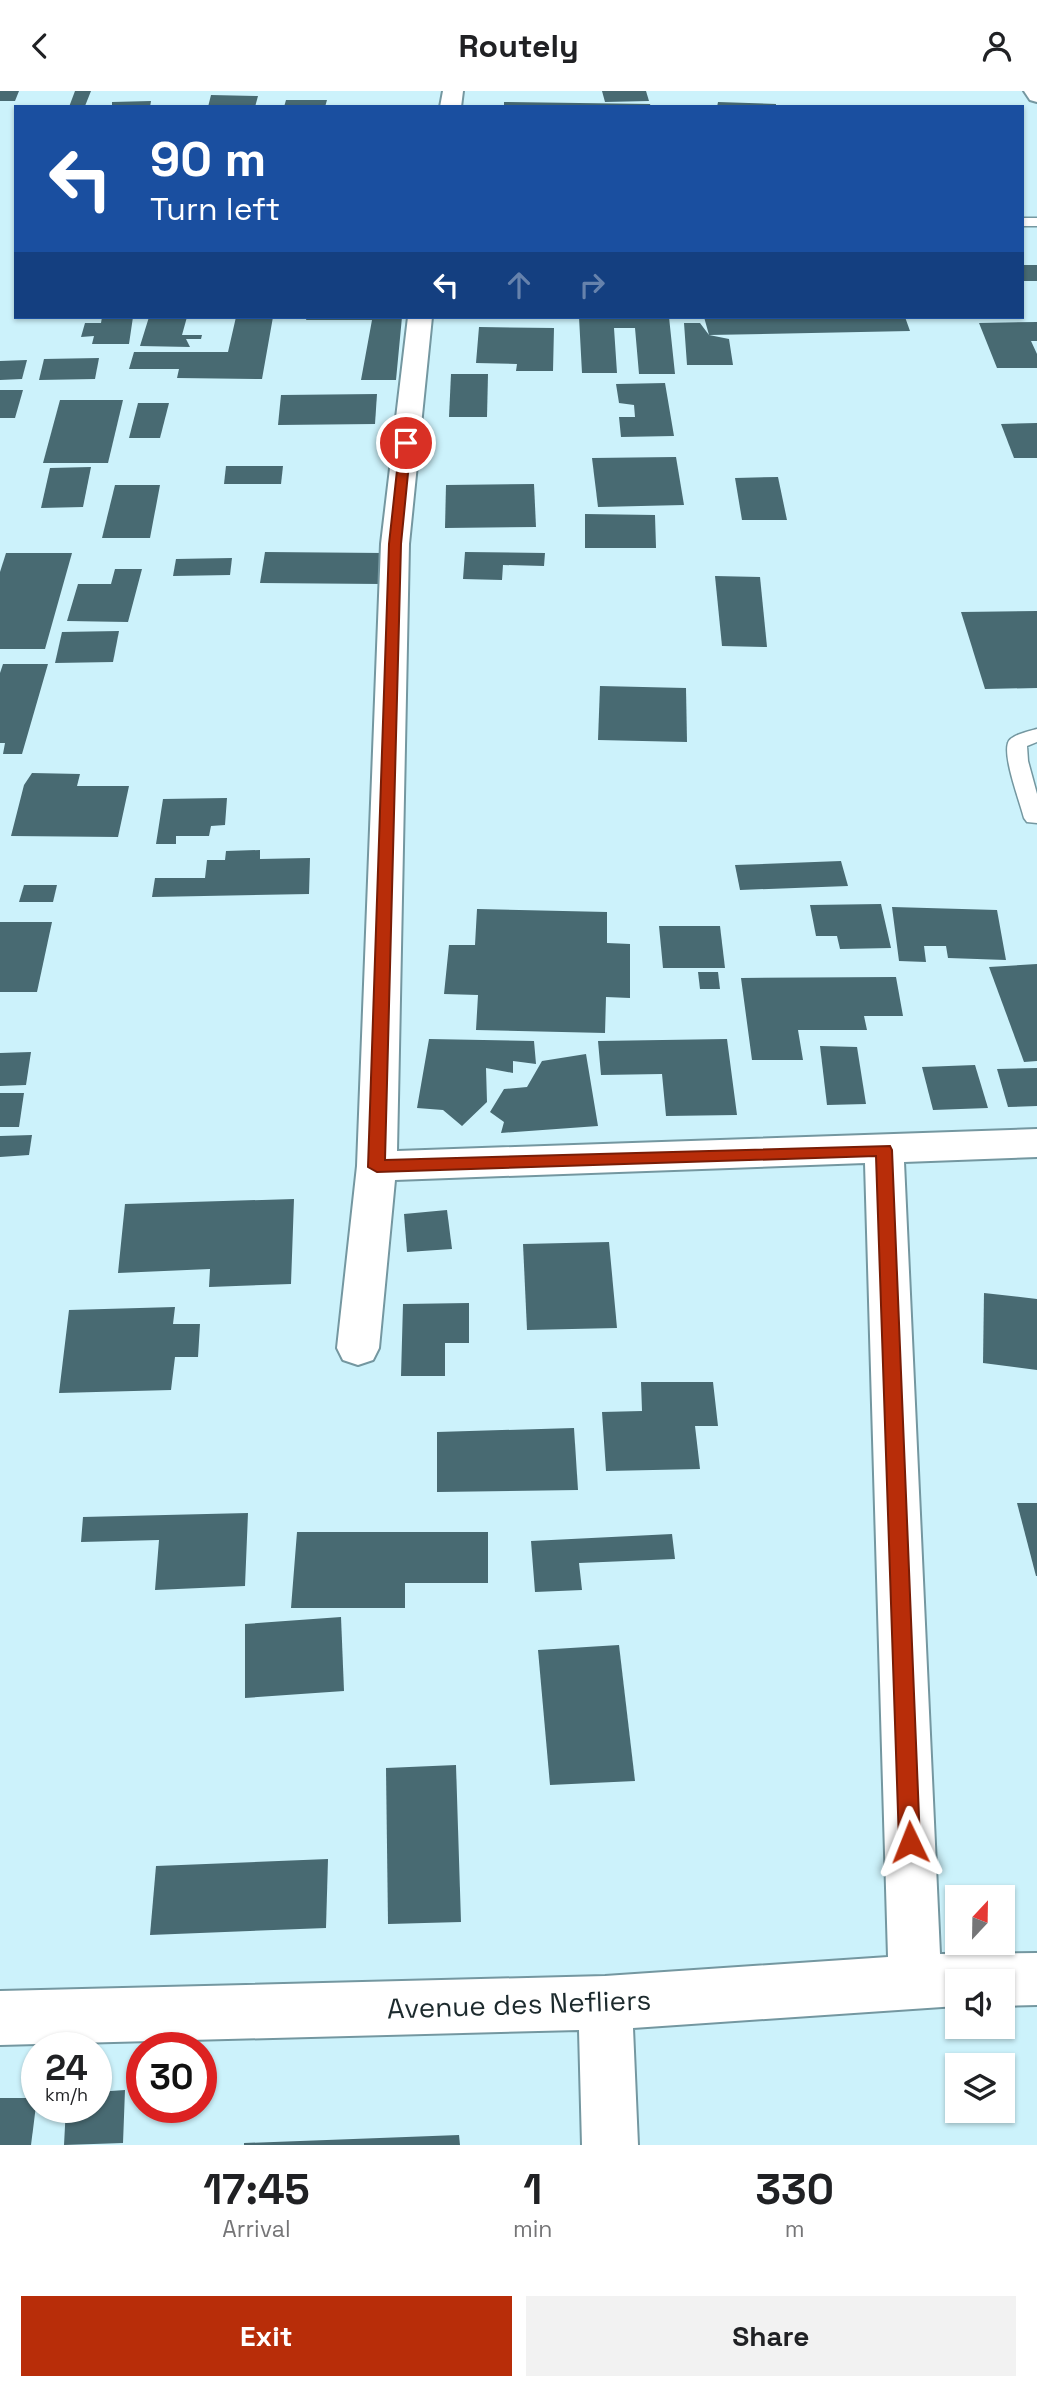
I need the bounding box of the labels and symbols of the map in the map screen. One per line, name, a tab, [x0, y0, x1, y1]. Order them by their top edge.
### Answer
pin	[376, 413, 436, 473]
position arrow	[873, 1805, 947, 1879]
north arrow	[945, 1885, 1015, 1955]
street label: Avenue des Nefliers	[386, 1981, 652, 2027]
speed limit sign: 30	[126, 2032, 217, 2123]

